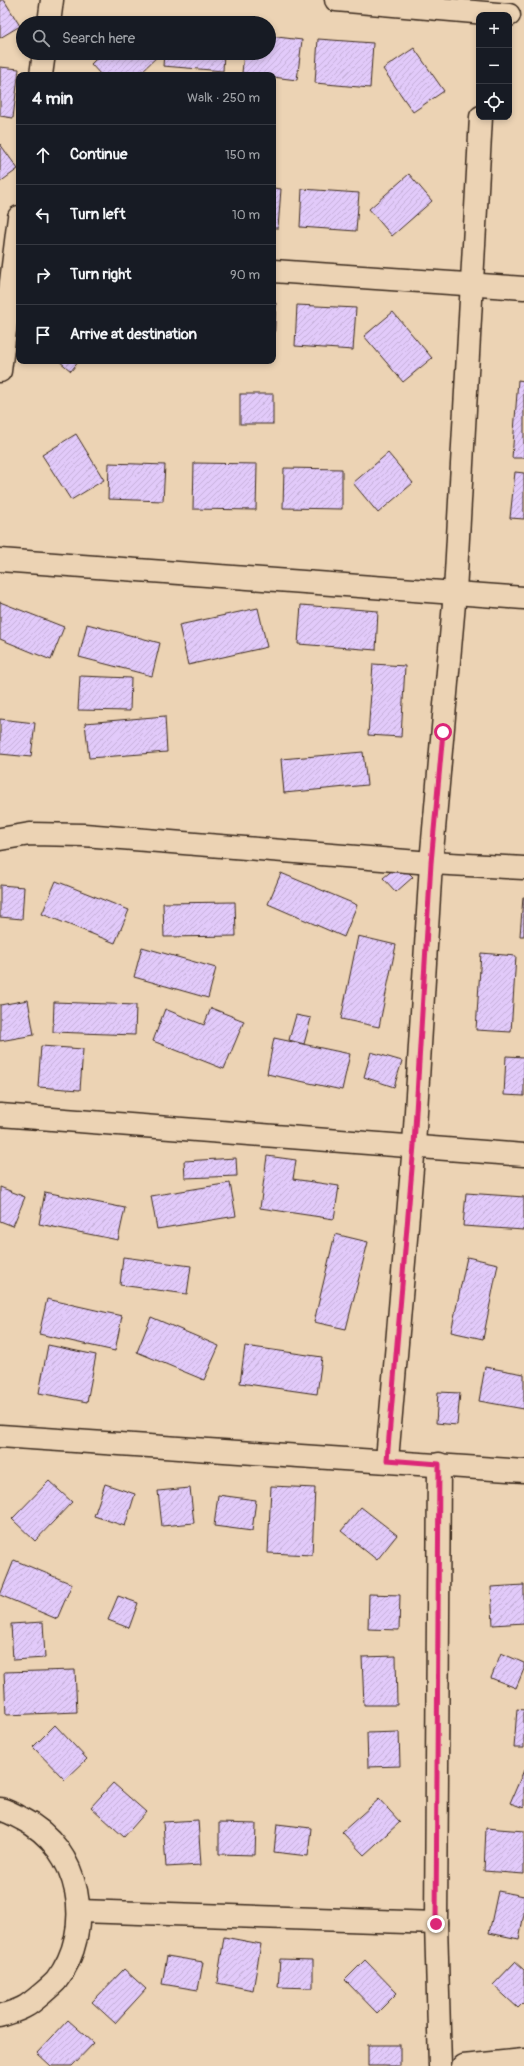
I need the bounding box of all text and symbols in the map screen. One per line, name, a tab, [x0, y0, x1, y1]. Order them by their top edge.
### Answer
map controls	[476, 12, 512, 120]
button: +	[476, 12, 512, 48]
search box	[16, 16, 276, 60]
icon: search	[30, 27, 52, 49]
text: Search here	[62, 29, 135, 48]
button: −	[476, 48, 512, 84]
button: locate	[476, 84, 512, 120]
text: 4 min	[32, 88, 73, 109]
text: Walk · 250 m	[187, 90, 260, 106]
icon: ahead	[32, 144, 54, 166]
text: Continue	[70, 145, 128, 164]
text: 150 m	[225, 147, 260, 163]
icon: left	[32, 204, 54, 226]
text: Turn left	[70, 205, 126, 224]
text: 10 m	[232, 207, 260, 223]
icon: right	[32, 264, 54, 286]
text: Turn right	[70, 265, 131, 284]
text: 90 m	[230, 267, 260, 283]
icon: arrive	[32, 324, 54, 346]
text: Arrive at destination	[70, 325, 197, 344]
route start	[434, 723, 452, 741]
route end	[427, 1915, 445, 1933]

